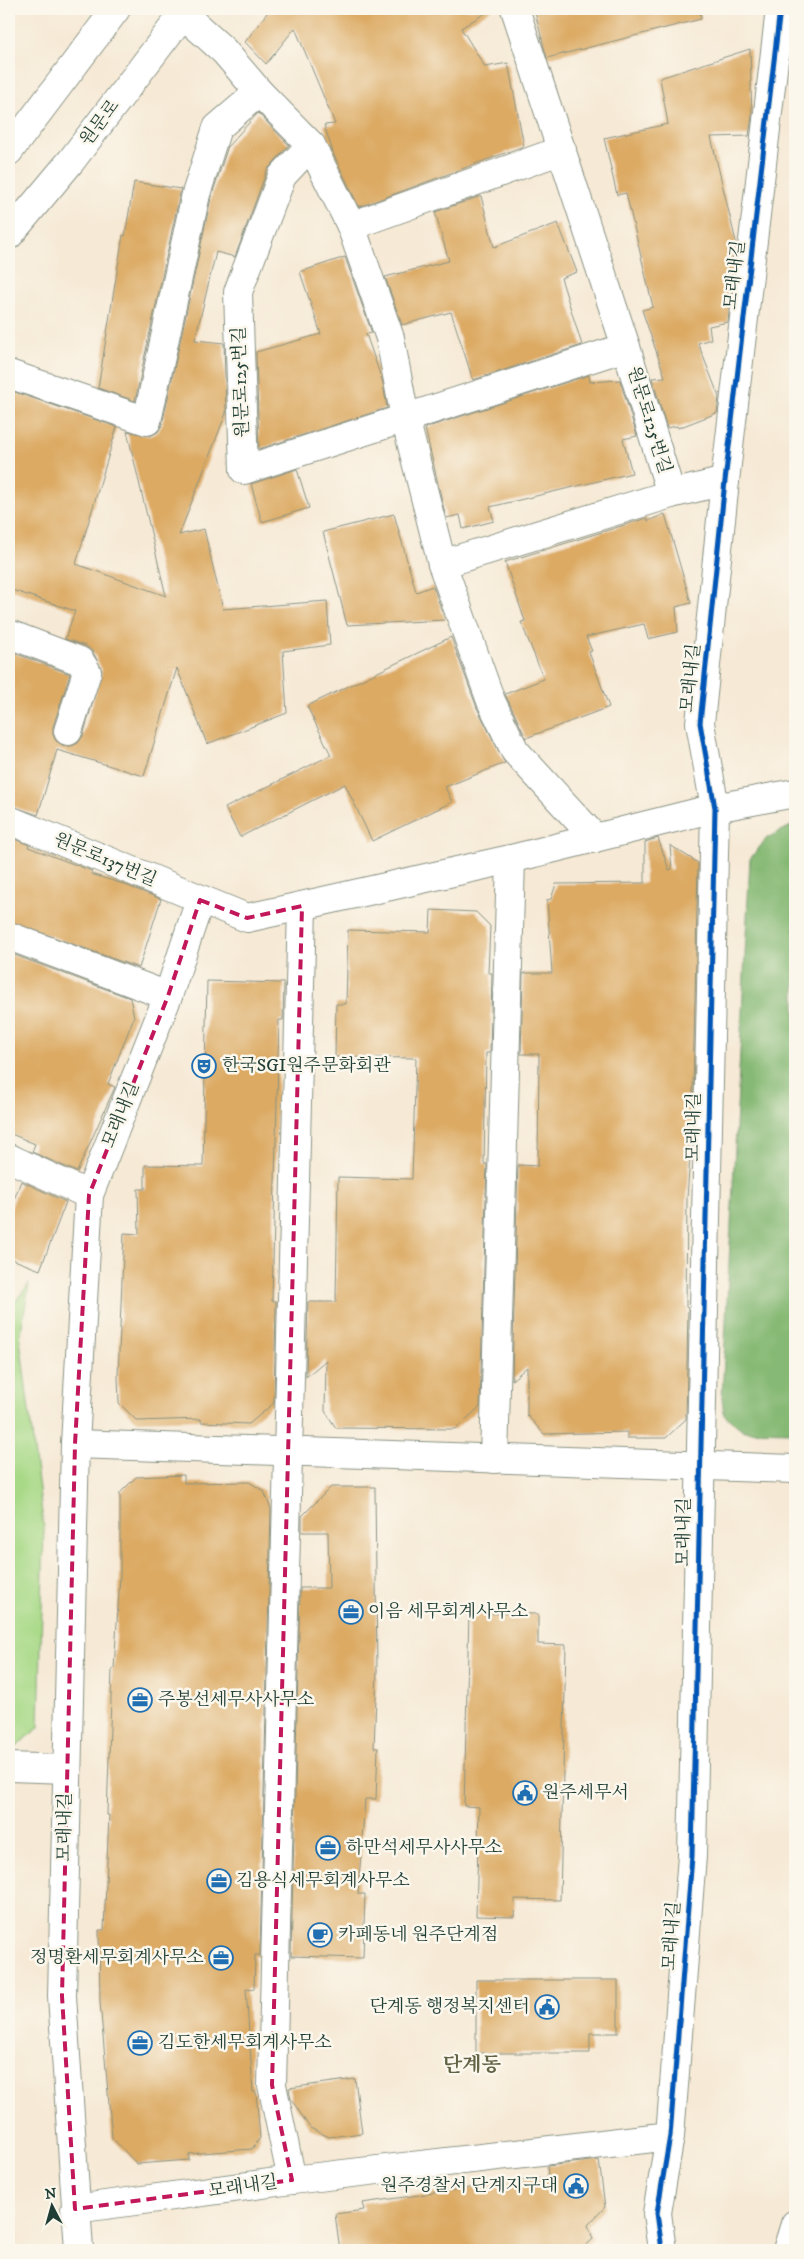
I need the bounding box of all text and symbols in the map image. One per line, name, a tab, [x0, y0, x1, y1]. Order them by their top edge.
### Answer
street label: 원문로	[76, 96, 124, 150]
street label: 모래내길	[720, 239, 750, 311]
street label: 원문로125번길	[228, 326, 254, 438]
street label: 원문로125번길	[622, 364, 676, 476]
street label: 모래내길	[676, 642, 706, 714]
street label: 원문로137번길	[50, 828, 160, 892]
theatre icon: 한국SGI원주문화회관	[191, 1053, 217, 1079]
place label: 한국SGI원주문화회관	[222, 1055, 391, 1077]
street label: 모래내길	[98, 1079, 144, 1151]
street label: 모래내길	[682, 1092, 706, 1162]
street label: 모래내길	[672, 1497, 696, 1567]
office icon: 이음 세무회계사무소	[338, 1599, 364, 1625]
place label: 이음 세무회계사무소	[368, 1601, 528, 1623]
office icon: 주봉선세무사사무소	[127, 1687, 153, 1713]
place label: 주봉선세무사사무소	[158, 1689, 315, 1711]
public building icon: 원주세무서	[512, 1780, 538, 1806]
place label: 원주세무서	[542, 1782, 629, 1804]
street label: 모래내길	[53, 1792, 77, 1862]
office icon: 하만석세무사사무소	[315, 1835, 341, 1861]
place label: 하만석세무사사무소	[346, 1837, 503, 1859]
office icon: 김용식세무회계사무소	[206, 1868, 232, 1894]
place label: 김용식세무회계사무소	[236, 1870, 410, 1892]
street label: 모래내길	[659, 1901, 685, 1971]
cafe icon: 카페동네 원주단계점	[307, 1922, 333, 1948]
place label: 카페동네 원주단계점	[338, 1924, 498, 1946]
office icon: 정명환세무회계사무소	[208, 1945, 234, 1971]
place label: 정명환세무회계사무소	[30, 1947, 204, 1969]
public building icon: 단계동 행정복지센터	[534, 1994, 560, 2020]
place label: 단계동 행정복지센터	[370, 1996, 530, 2018]
office icon: 김도한세무회계사무소	[127, 2030, 153, 2056]
place label: 김도한세무회계사무소	[158, 2032, 332, 2054]
district label: 단계동	[443, 2053, 502, 2078]
street label: 모래내길	[207, 2171, 279, 2203]
public building icon: 원주경찰서 단계지구대	[563, 2173, 589, 2199]
place label: 원주경찰서 단계지구대	[380, 2175, 558, 2197]
north arrow	[28, 2182, 78, 2232]
text: N	[44, 2184, 58, 2204]

